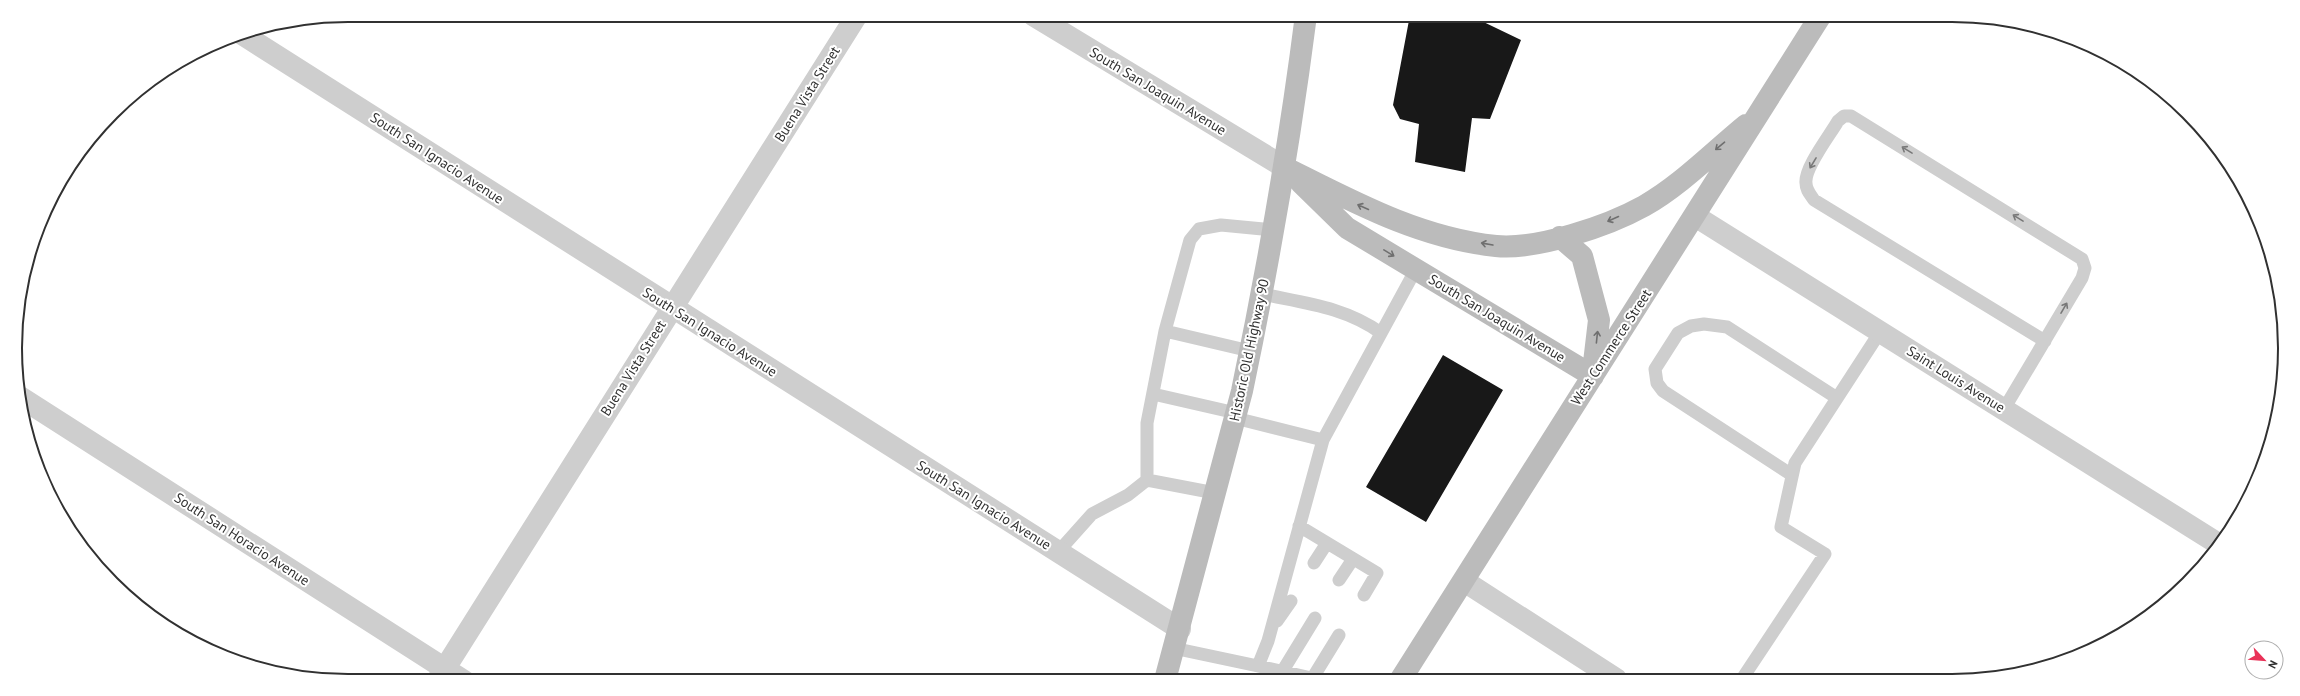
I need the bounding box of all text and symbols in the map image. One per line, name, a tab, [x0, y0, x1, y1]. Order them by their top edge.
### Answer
street label: Buena Vista Street	[770, 43, 844, 145]
street label: South San Joaquin Avenue	[1086, 43, 1230, 139]
street label: South San Ignacio Avenue	[367, 108, 507, 208]
one-way arrow	[1715, 142, 1725, 151]
one-way arrow	[1902, 146, 1913, 154]
one-way arrow	[1808, 157, 1816, 169]
one-way arrow	[1358, 203, 1370, 210]
one-way arrow	[2013, 214, 2024, 222]
one-way arrow	[1608, 216, 1620, 223]
one-way arrow	[1481, 240, 1494, 248]
one-way arrow	[1383, 249, 1394, 257]
street label: South San Joaquin Avenue	[1425, 270, 1569, 366]
street label: Historic Old Highway 90	[1225, 277, 1273, 423]
street label: South San Ignacio Avenue	[639, 283, 781, 381]
street label: West Commerce Street	[1567, 285, 1655, 408]
one-way arrow	[2061, 302, 2069, 314]
street label: Buena Vista Street	[596, 317, 670, 419]
one-way arrow	[1593, 331, 1600, 344]
street label: Saint Louis Avenue	[1904, 342, 2008, 416]
street label: South San Ignacio Avenue	[913, 456, 1055, 554]
street label: South San Horacio Avenue	[171, 489, 313, 589]
north arrow	[2244, 640, 2284, 680]
text: N	[2265, 658, 2281, 671]

